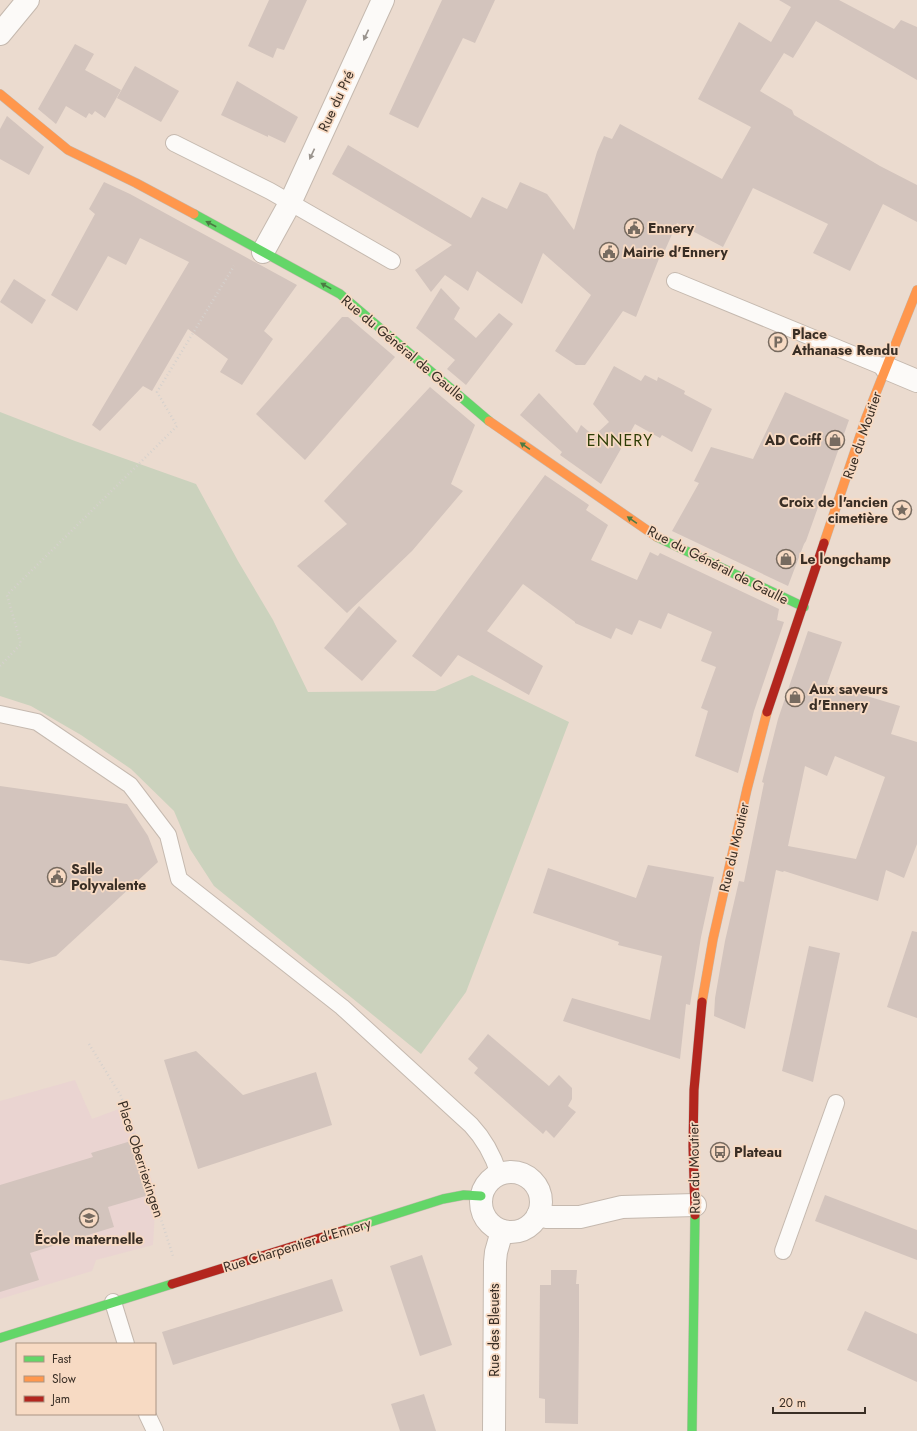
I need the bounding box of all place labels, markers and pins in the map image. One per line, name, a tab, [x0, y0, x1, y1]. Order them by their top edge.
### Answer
public building icon: Ennery	[623, 217, 645, 239]
place label: Ennery	[648, 218, 695, 238]
public building icon: Mairie d'Ennery	[598, 241, 620, 263]
place label: Mairie d'Ennery	[623, 242, 728, 262]
place label: Place Athanase Rendu	[791, 324, 898, 360]
parking icon: Place Athanase Rendu	[767, 331, 789, 353]
shop icon: AD Coiff	[824, 429, 846, 451]
place label: AD Coiff	[764, 430, 822, 450]
place label: Croix de l'ancien cimetière	[779, 492, 888, 528]
place icon: Croix de l'ancien cimetière	[891, 499, 913, 521]
shop icon: Le longchamp	[775, 548, 797, 570]
place label: Le longchamp	[800, 549, 891, 569]
place label: Aux saveurs d'Ennery	[808, 679, 889, 715]
shop icon: Aux saveurs d'Ennery	[784, 686, 806, 708]
place label: Salle Polyvalente	[71, 859, 146, 895]
public building icon: Salle Polyvalente	[46, 866, 68, 888]
bus stop icon: Plateau	[709, 1141, 731, 1163]
place label: Plateau	[734, 1142, 782, 1162]
school or university icon: École maternelle	[78, 1207, 100, 1229]
place label: École maternelle	[35, 1229, 143, 1249]

